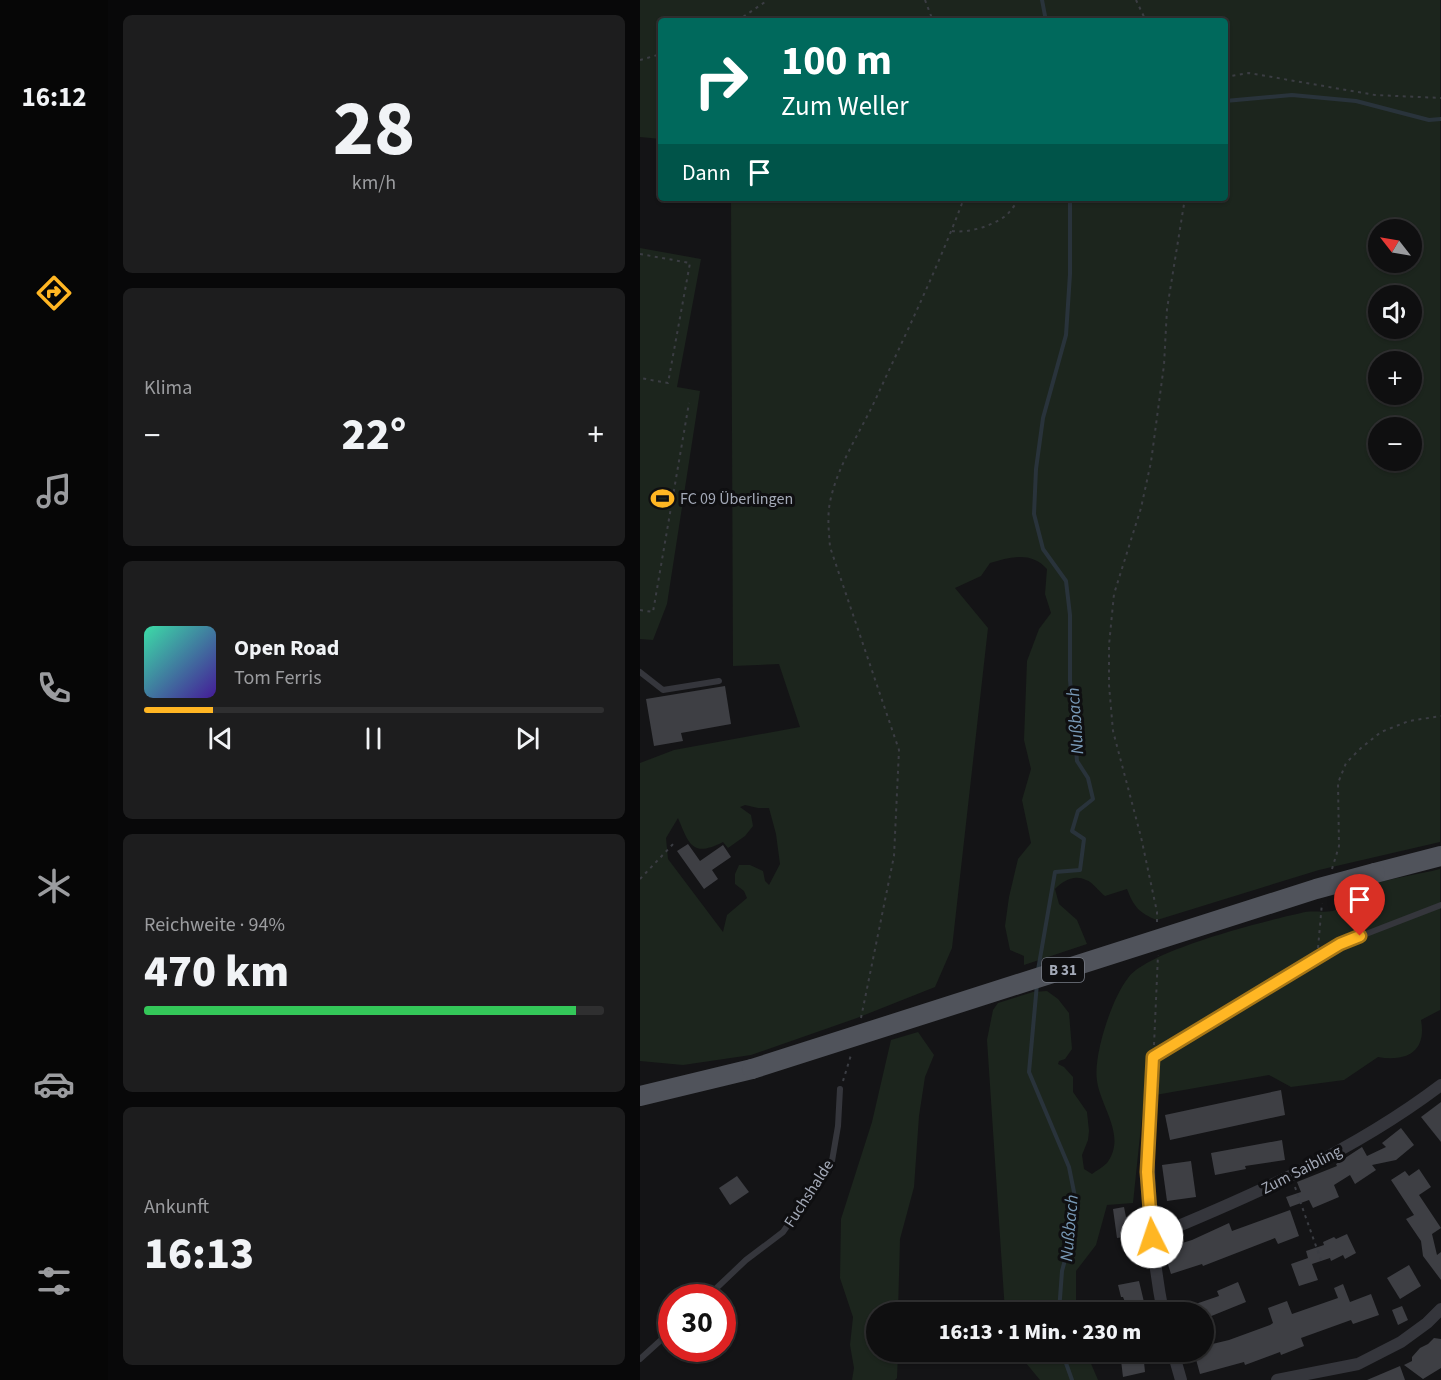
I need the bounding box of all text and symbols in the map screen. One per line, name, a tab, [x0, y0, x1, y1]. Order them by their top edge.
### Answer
text: 100 m	[781, 31, 892, 91]
icon: right	[682, 42, 760, 120]
text: 28	[333, 74, 415, 185]
text: 16:12	[21, 78, 87, 117]
text: Zum Weller	[781, 87, 909, 126]
icon: arrive	[743, 156, 776, 189]
text: Dann	[682, 157, 731, 189]
text: km/h	[352, 169, 396, 197]
north arrow	[1368, 219, 1422, 273]
map controls	[1368, 219, 1422, 471]
icon: directions	[33, 272, 75, 314]
button: sound	[1368, 285, 1422, 339]
button: +	[1368, 351, 1422, 405]
text: Klima	[144, 374, 192, 402]
text: 22°	[342, 403, 406, 467]
text: −	[144, 412, 160, 459]
text: +	[588, 412, 604, 459]
button: −	[1368, 417, 1422, 471]
icon: music	[33, 470, 75, 512]
sports icon: FC 09 Überlingen	[649, 485, 675, 511]
place label: FC 09 Überlingen	[680, 488, 793, 510]
text: Open Road	[234, 632, 339, 664]
text: Tom Ferris	[234, 664, 322, 692]
icon: phone	[33, 667, 75, 709]
water label: Nußbach	[1061, 687, 1090, 755]
icon: previous	[204, 722, 237, 755]
icon: pause	[357, 722, 390, 755]
icon: next	[511, 722, 544, 755]
icon: climate	[33, 865, 75, 907]
pin	[1334, 874, 1385, 936]
icon: arrive	[1343, 883, 1376, 916]
text: Reichweite · 94%	[144, 911, 285, 939]
text: 470 km	[144, 940, 289, 1004]
road number: B 31	[1042, 958, 1084, 982]
icon: car	[33, 1063, 75, 1105]
street label: Zum Saibling	[1257, 1140, 1345, 1200]
street label: Fuchshalde	[779, 1155, 839, 1232]
text: Ankunft	[144, 1193, 209, 1221]
water label: Nußbach	[1054, 1194, 1085, 1263]
position arrow	[1120, 1205, 1184, 1269]
text: 16:13	[144, 1222, 254, 1286]
icon: filters	[33, 1260, 75, 1302]
speed limit sign: 30	[658, 1284, 736, 1362]
text: 16:13 · 1 Min. · 230 m	[939, 1316, 1141, 1348]

